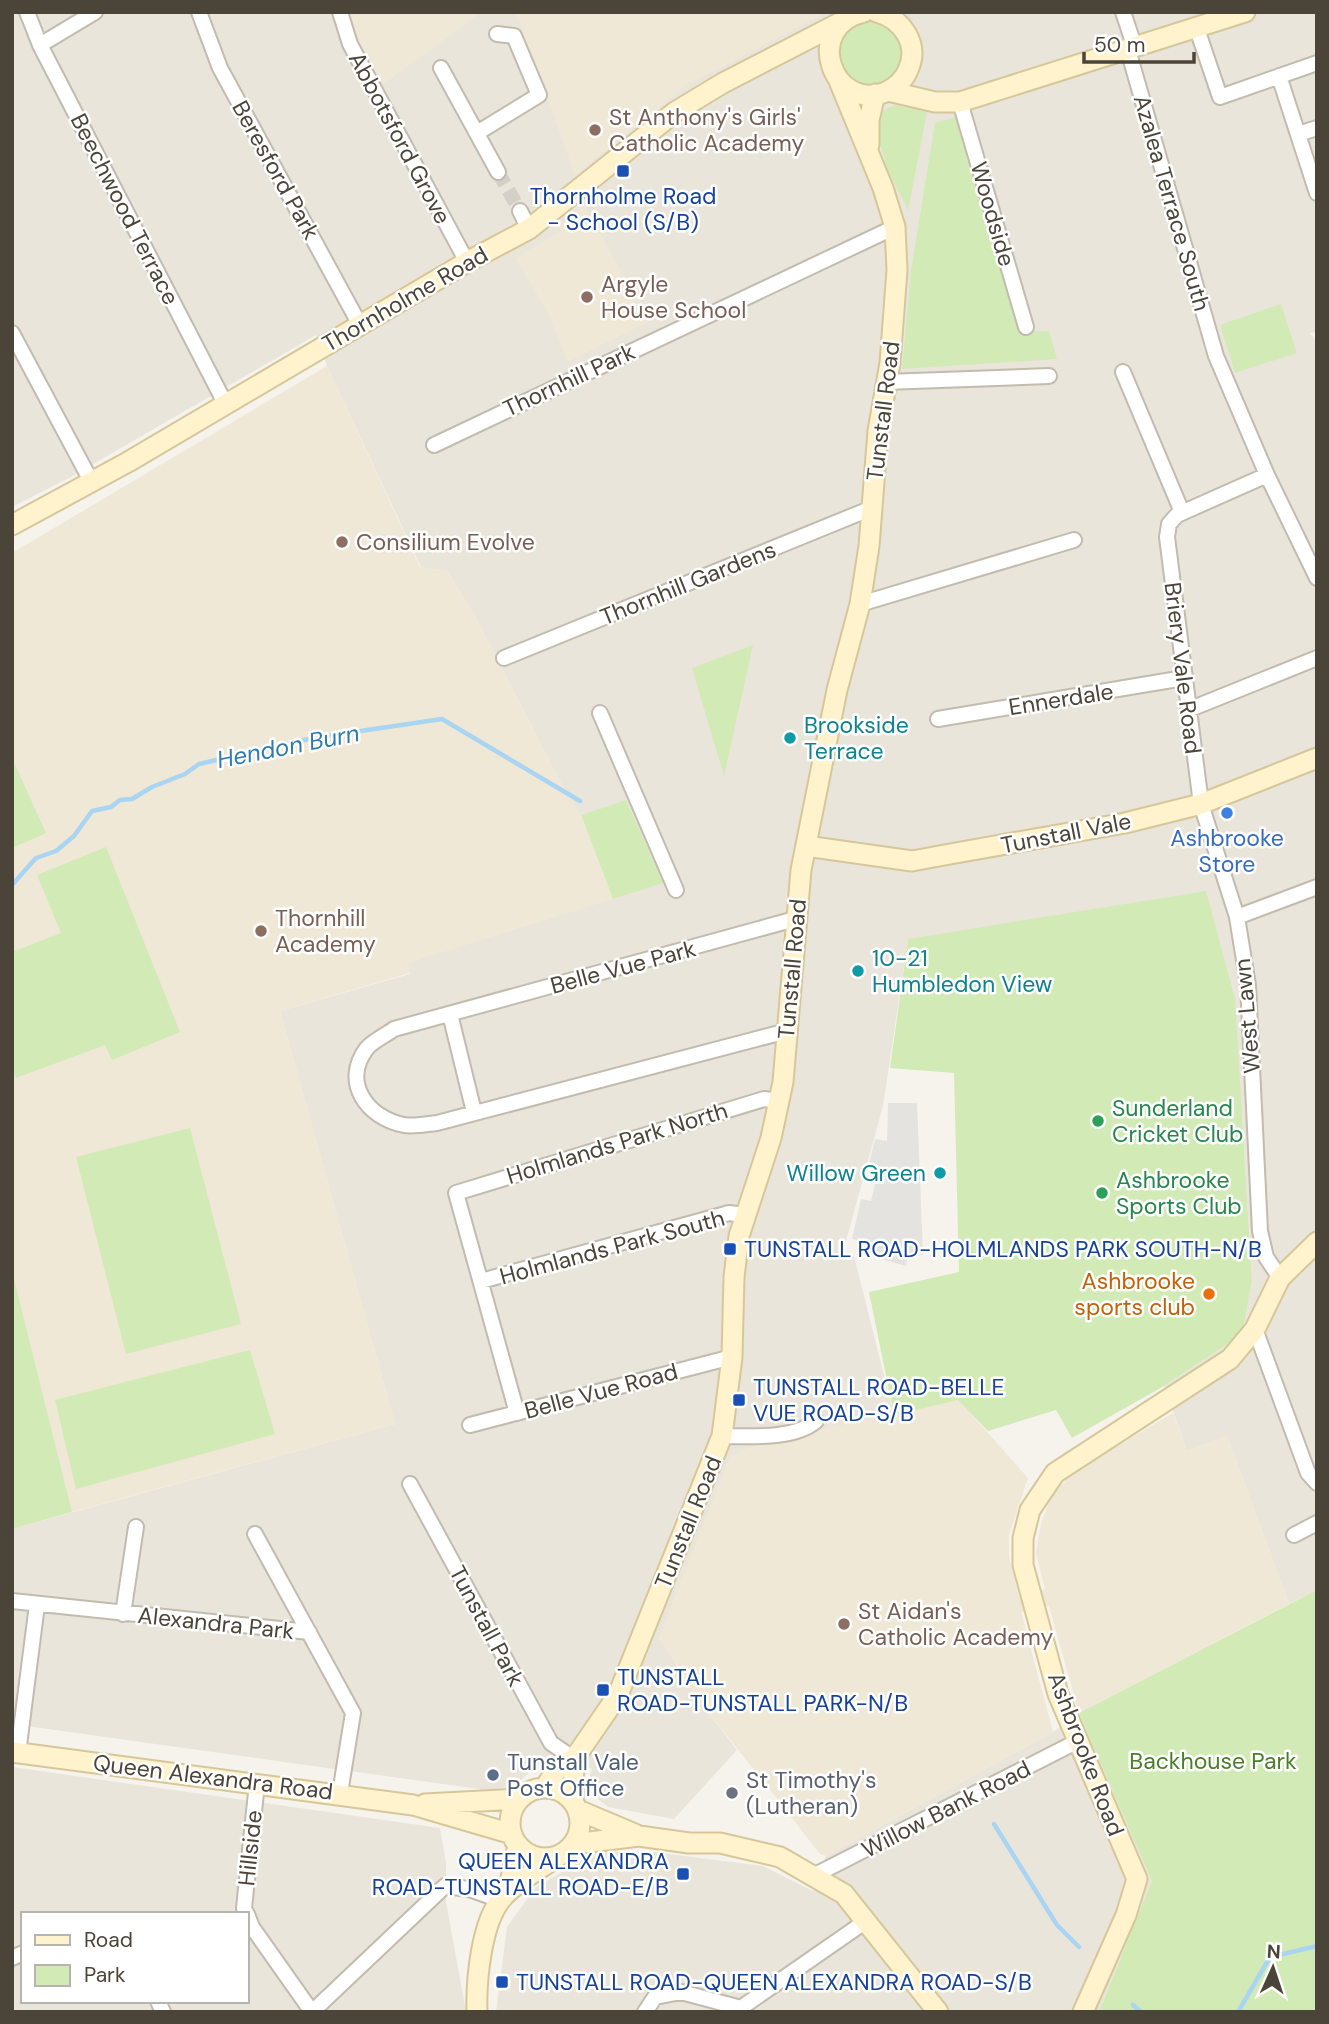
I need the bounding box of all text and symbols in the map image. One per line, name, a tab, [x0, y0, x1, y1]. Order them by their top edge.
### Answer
scale bar	[1084, 21, 1194, 65]
text: 50 m	[1094, 31, 1145, 59]
street label: Abbotsford Grove	[342, 47, 458, 229]
street label: Azalea Terrace South	[1127, 92, 1217, 314]
street label: Beresford Park	[225, 95, 327, 245]
place label: St Anthony's Girls' Catholic Academy	[609, 102, 804, 158]
street label: Beechwood Terrace	[64, 108, 186, 310]
marker: St Anthony's Girls' Catholic Academy	[587, 122, 603, 138]
street label: Woodside	[964, 158, 1022, 270]
marker: Thornholme Road - School (S/B)	[615, 163, 631, 179]
place label: Thornholme Road - School (S/B)	[530, 181, 716, 237]
street label: Thornholme Road	[317, 239, 493, 359]
place label: Argyle House School	[601, 269, 746, 325]
marker: Argyle House School	[579, 289, 595, 305]
street label: Thornhill Park	[498, 336, 640, 424]
street label: Tunstall Road	[860, 339, 906, 483]
place label: Consilium Evolve	[356, 527, 535, 557]
marker: Consilium Evolve	[334, 534, 350, 550]
street label: Thornhill Gardens	[596, 534, 780, 632]
street label: Briery Vale Road	[1158, 580, 1208, 756]
street label: Ennerdale	[1006, 676, 1116, 722]
place label: Brookside Terrace	[804, 710, 909, 766]
water label: Hendon Burn	[214, 717, 362, 775]
marker: Brookside Terrace	[782, 730, 798, 746]
marker: Ashbrooke Store	[1219, 805, 1235, 821]
street label: Tunstall Vale	[998, 806, 1134, 860]
place label: Ashbrooke Store	[1170, 823, 1284, 879]
street label: Tunstall Road	[771, 898, 813, 1040]
place label: Thornhill Academy	[275, 903, 376, 959]
marker: Thornhill Academy	[253, 923, 269, 939]
street label: Belle Vue Park	[547, 933, 699, 1001]
place label: 10-21 Humbledon View	[872, 943, 1052, 999]
street label: West Lawn	[1227, 957, 1267, 1075]
marker: 10-21 Humbledon View	[850, 963, 866, 979]
place label: Sunderland Cricket Club	[1112, 1093, 1243, 1149]
street label: Holmlands Park North	[503, 1095, 731, 1191]
marker: Sunderland Cricket Club	[1090, 1113, 1106, 1129]
place label: Willow Green	[786, 1158, 926, 1188]
marker: Willow Green	[932, 1165, 948, 1181]
place label: Ashbrooke Sports Club	[1116, 1165, 1242, 1221]
marker: Ashbrooke Sports Club	[1094, 1185, 1110, 1201]
street label: Holmlands Park South	[496, 1203, 728, 1291]
place label: TUNSTALL ROAD-HOLMLANDS PARK SOUTH-N/B	[744, 1234, 1262, 1264]
marker: TUNSTALL ROAD-HOLMLANDS PARK SOUTH-N/B	[722, 1241, 738, 1257]
place label: Ashbrooke sports club	[1074, 1266, 1195, 1322]
marker: Ashbrooke sports club	[1201, 1286, 1217, 1302]
street label: Belle Vue Road	[521, 1356, 681, 1426]
place label: TUNSTALL ROAD-BELLE VUE ROAD-S/B	[753, 1372, 1004, 1428]
marker: TUNSTALL ROAD-BELLE VUE ROAD-S/B	[731, 1392, 747, 1408]
street label: Tunstall Road	[648, 1451, 728, 1593]
street label: Tunstall Park	[443, 1560, 532, 1692]
place label: St Aidan's Catholic Academy	[858, 1596, 1053, 1652]
street label: Alexandra Park	[136, 1600, 296, 1646]
marker: St Aidan's Catholic Academy	[836, 1616, 852, 1632]
place label: TUNSTALL ROAD-TUNSTALL PARK-N/B	[617, 1662, 908, 1718]
street label: Ashbrooke Road	[1041, 1668, 1131, 1840]
marker: TUNSTALL ROAD-TUNSTALL PARK-N/B	[595, 1682, 611, 1698]
park label: Backhouse Park	[1129, 1746, 1297, 1776]
street label: Queen Alexandra Road	[91, 1747, 335, 1807]
place label: Tunstall Vale Post Office	[507, 1747, 639, 1803]
street label: Willow Bank Road	[856, 1753, 1036, 1865]
place label: St Timothy's (Lutheran)	[746, 1765, 876, 1821]
marker: Tunstall Vale Post Office	[485, 1767, 501, 1783]
marker: St Timothy's (Lutheran)	[724, 1785, 740, 1801]
street label: Hillside	[231, 1809, 269, 1887]
place label: QUEEN ALEXANDRA ROAD-TUNSTALL ROAD-E/B	[372, 1846, 669, 1902]
marker: QUEEN ALEXANDRA ROAD-TUNSTALL ROAD-E/B	[675, 1866, 691, 1882]
legend	[21, 1912, 248, 2003]
text: Road	[84, 1926, 133, 1954]
north arrow	[1238, 1933, 1308, 2003]
text: N	[1266, 1939, 1281, 1964]
text: Park	[84, 1961, 126, 1989]
place label: TUNSTALL ROAD-QUEEN ALEXANDRA ROAD-S/B	[516, 1967, 1032, 1997]
marker: TUNSTALL ROAD-QUEEN ALEXANDRA ROAD-S/B	[494, 1974, 510, 1990]

